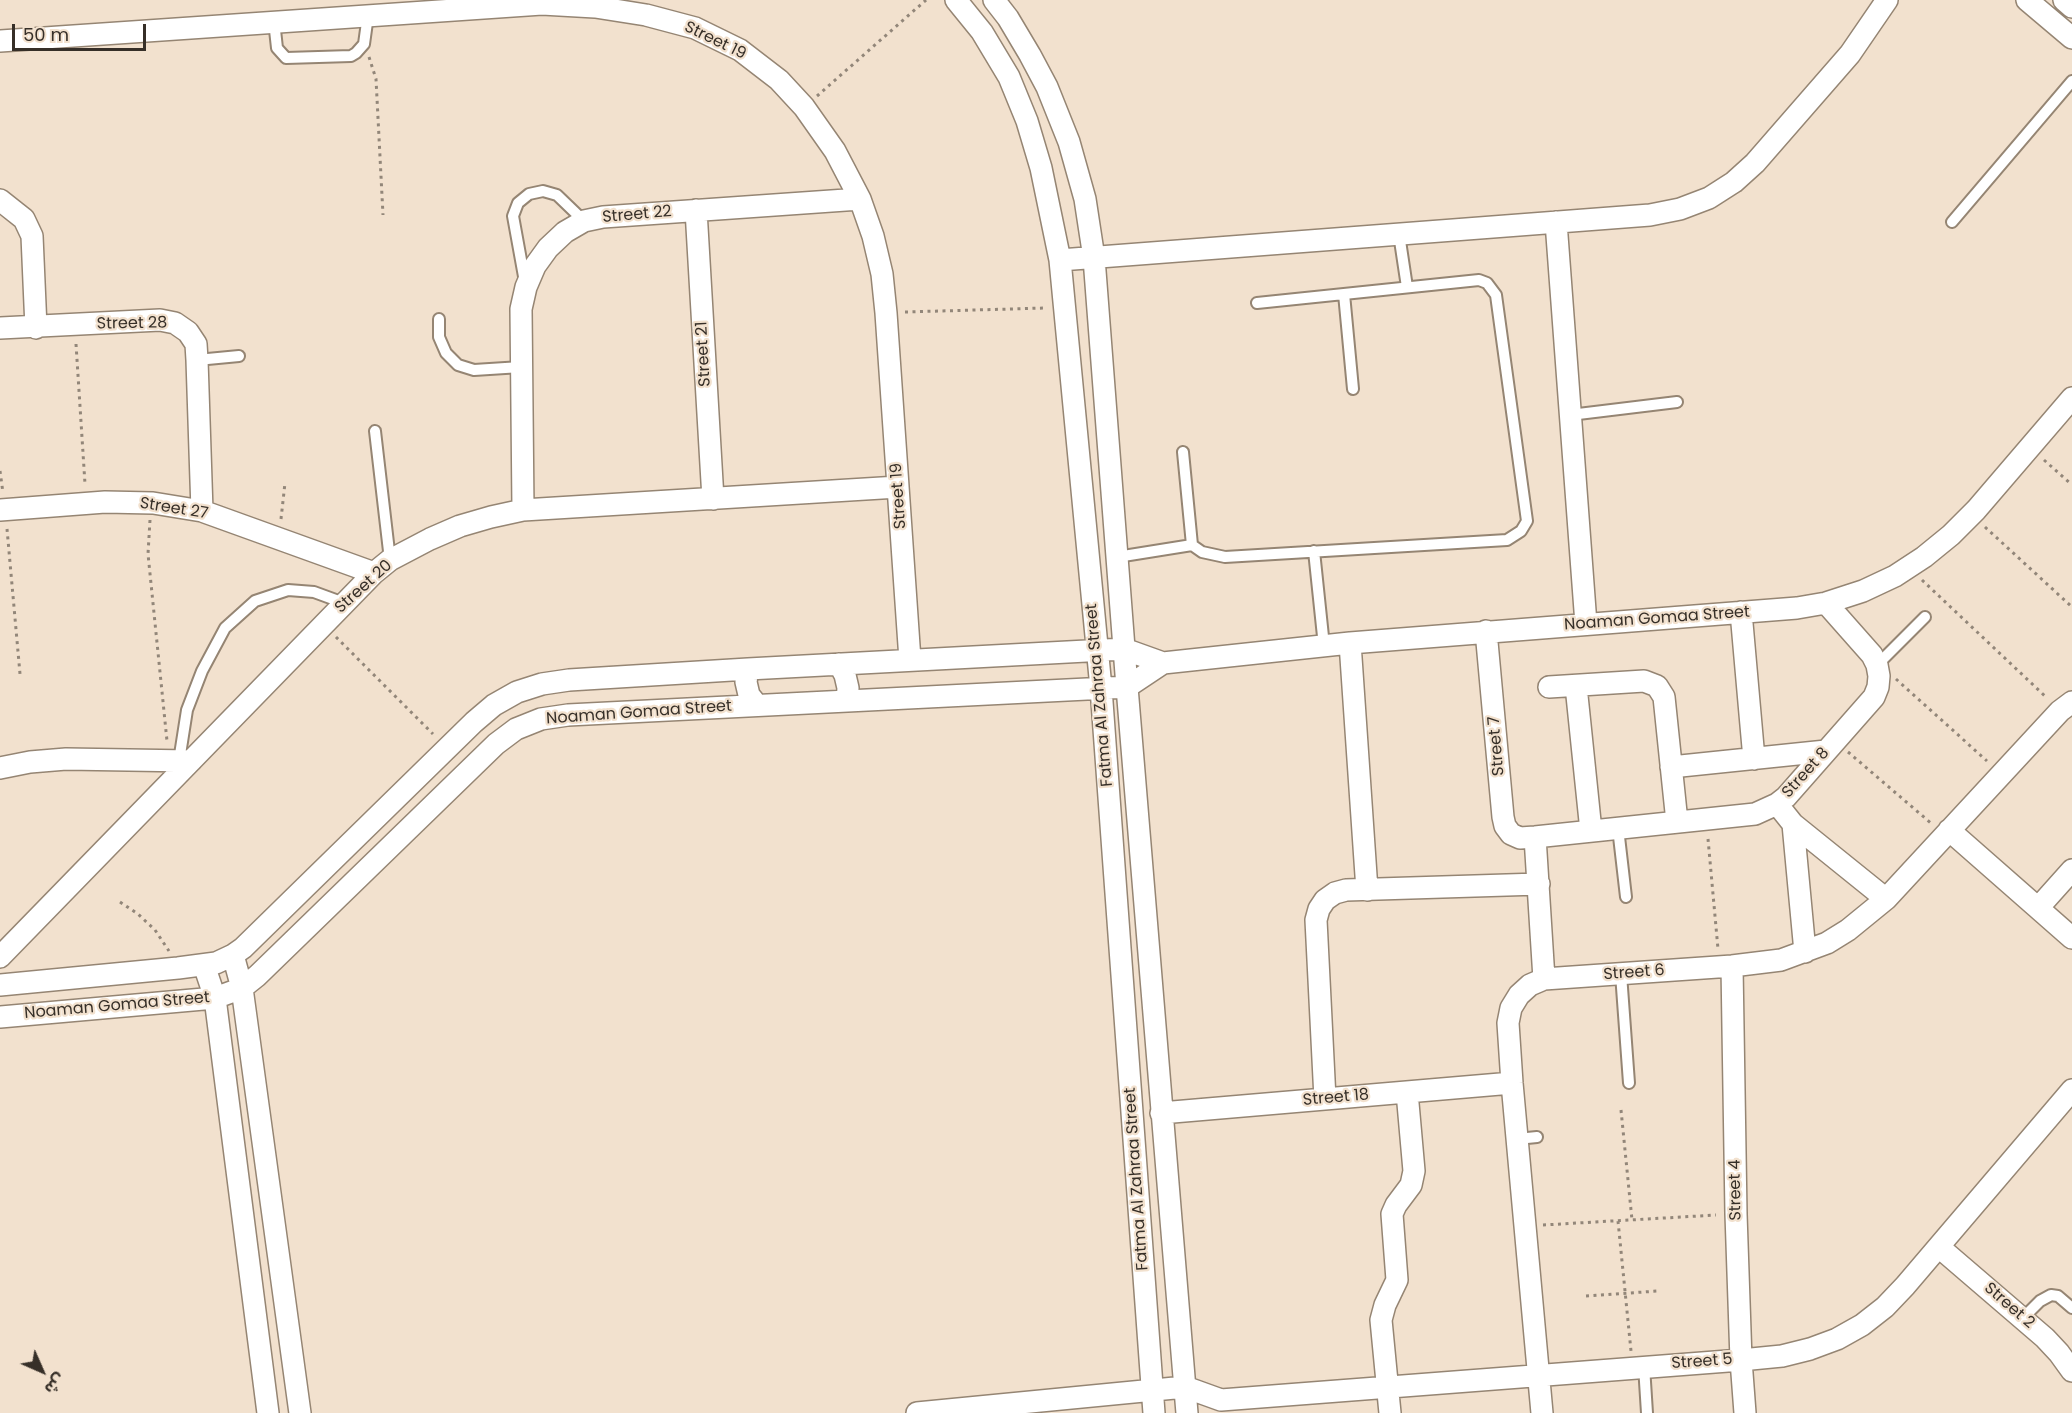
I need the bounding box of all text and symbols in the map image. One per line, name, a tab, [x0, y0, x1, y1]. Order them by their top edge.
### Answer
scale bar	[15, 12, 148, 50]
street label: Street 19	[681, 18, 749, 64]
text: 50 m	[23, 22, 69, 47]
street label: Street 22	[602, 202, 672, 228]
street label: Street 28	[97, 314, 167, 334]
street label: Street 21	[693, 321, 715, 387]
street label: Street 19	[887, 462, 911, 530]
street label: Street 27	[138, 494, 210, 524]
street label: Street 20	[331, 556, 397, 618]
street label: Fatma Al Zahraa Street	[1082, 603, 1118, 787]
street label: Noaman Gomaa Street	[1564, 603, 1750, 635]
street label: Noaman Gomaa Street	[546, 697, 732, 729]
street label: Street 7	[1485, 715, 1509, 777]
street label: Street 8	[1778, 744, 1834, 802]
street label: Street 6	[1603, 961, 1665, 985]
street label: Noaman Gomaa Street	[24, 988, 210, 1024]
street label: Street 18	[1302, 1086, 1370, 1110]
street label: Fatma Al Zahraa Street	[1121, 1087, 1153, 1271]
street label: Street 4	[1726, 1159, 1746, 1221]
street label: Street 2	[1980, 1279, 2038, 1333]
north arrow	[12, 1341, 72, 1401]
street label: Street 5	[1671, 1350, 1733, 1374]
text: ش	[39, 1368, 71, 1400]

